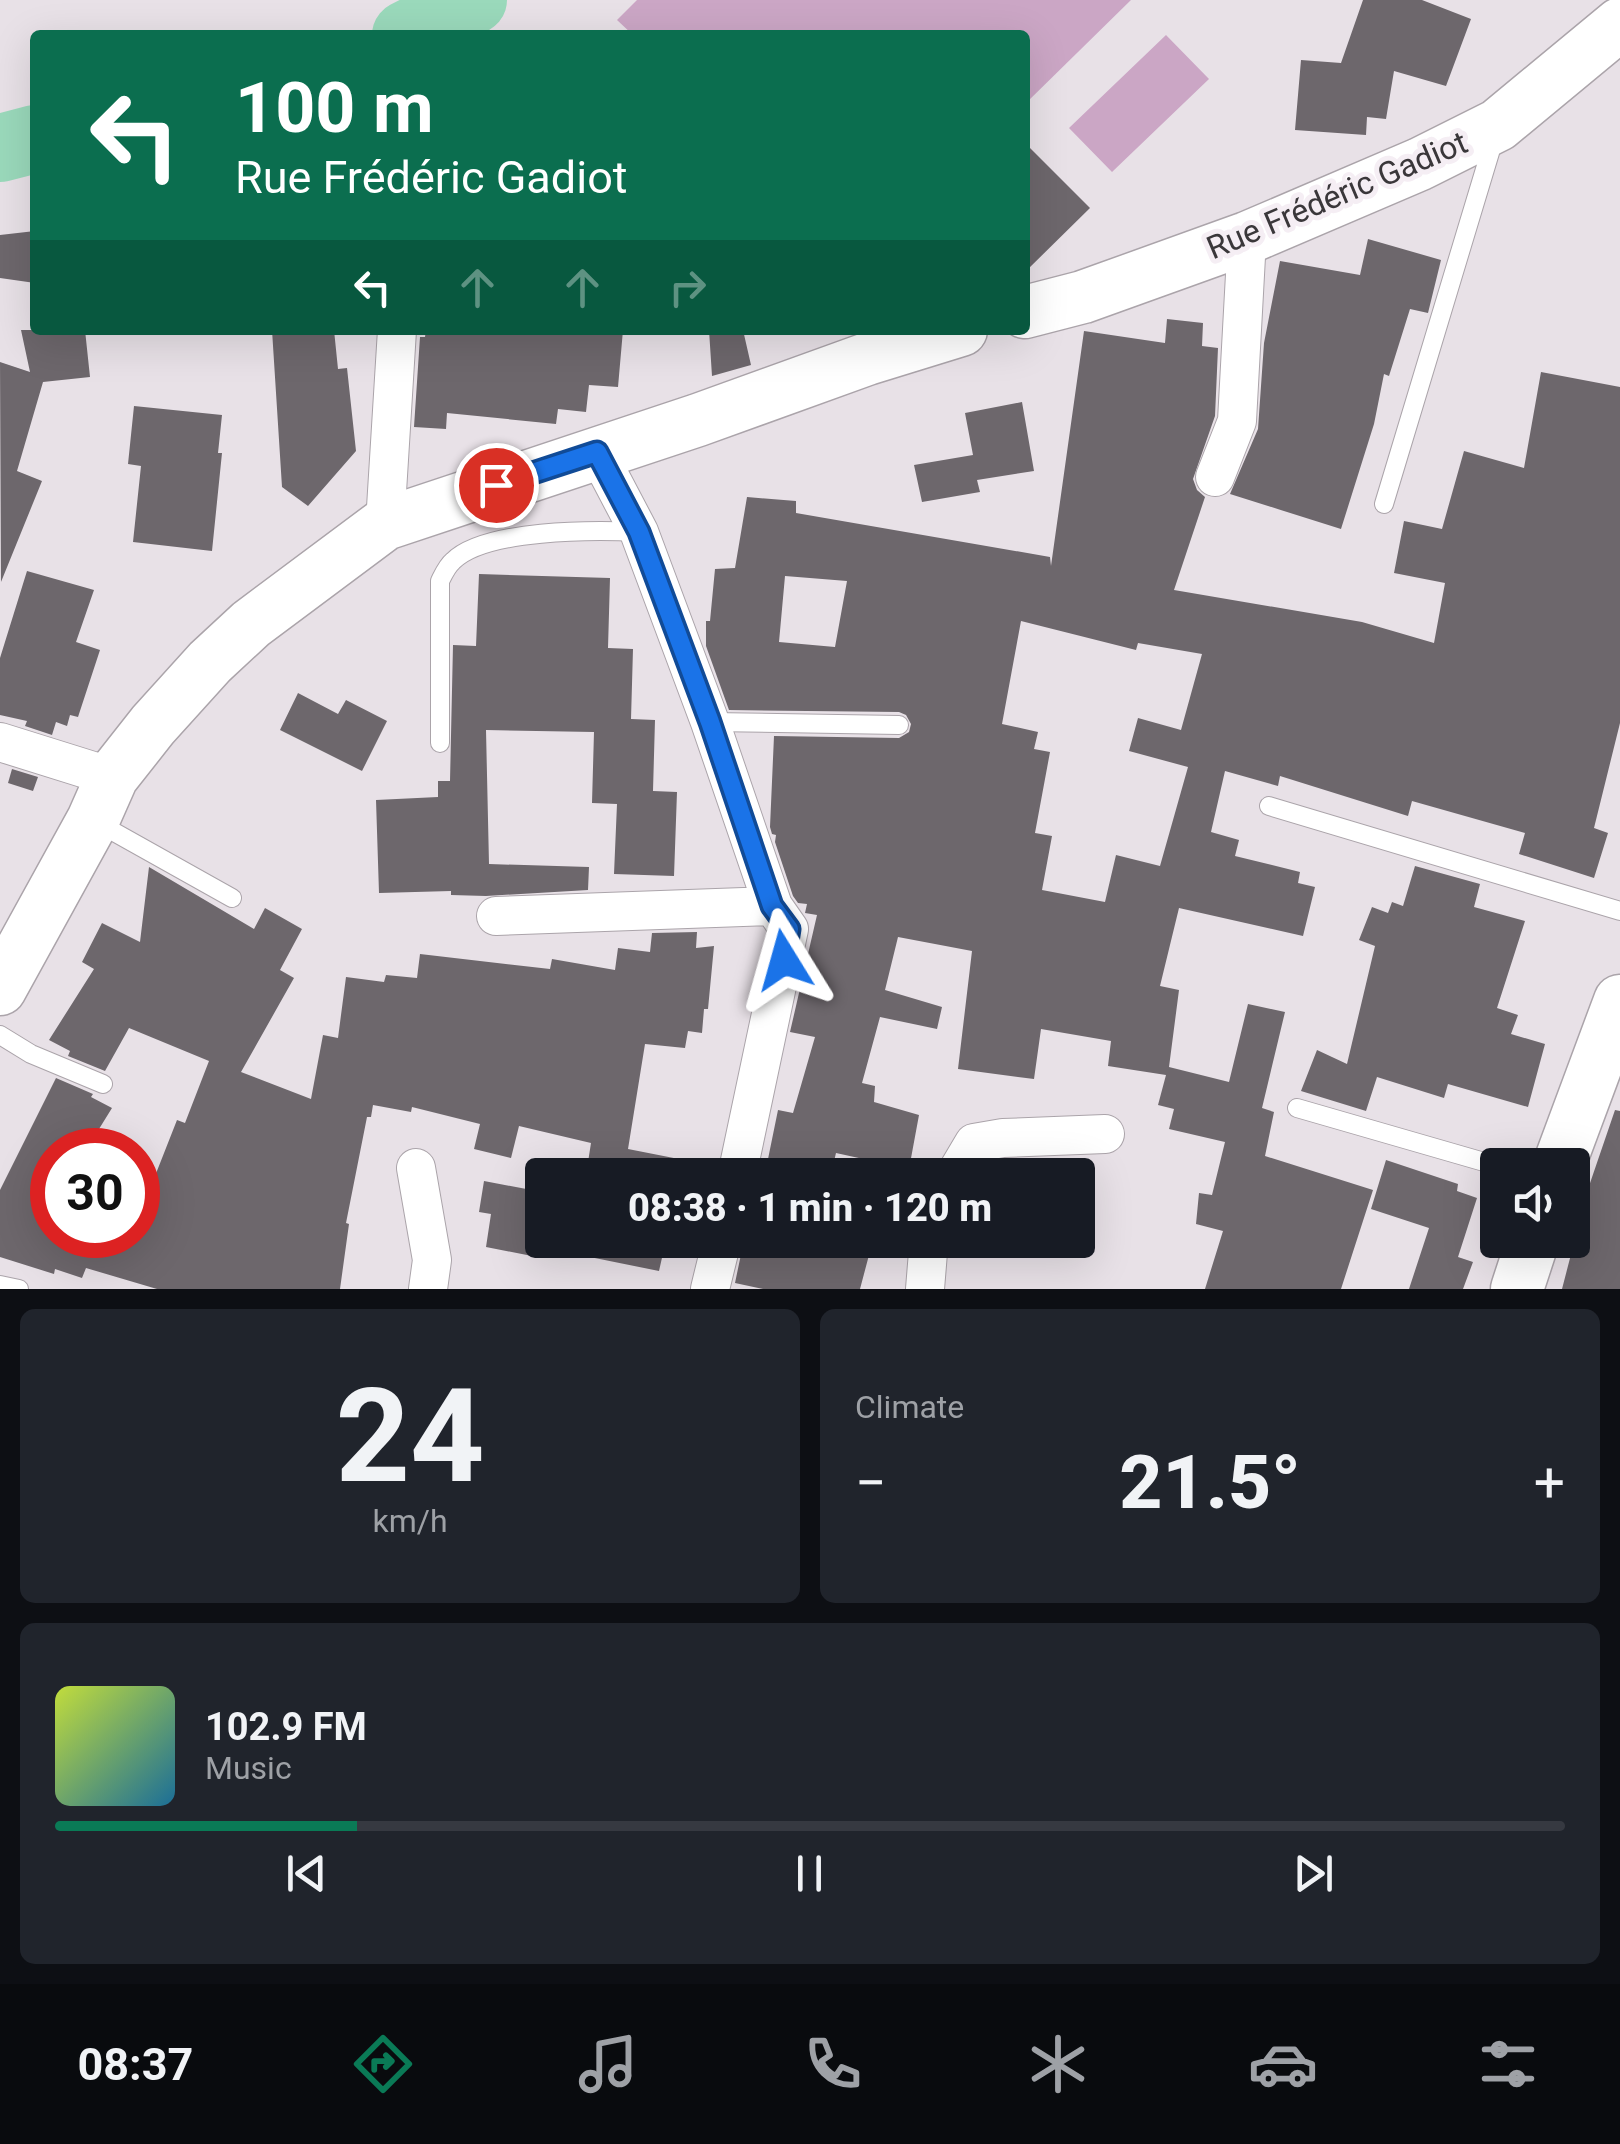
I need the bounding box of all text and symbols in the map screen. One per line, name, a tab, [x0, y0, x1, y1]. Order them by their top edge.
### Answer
text: 100 m	[235, 67, 434, 149]
icon: left	[70, 70, 200, 200]
street label: Rue Frédéric Gadiot	[1201, 123, 1473, 267]
text: Rue Frédéric Gadiot	[235, 151, 628, 204]
icon: left	[345, 260, 400, 315]
icon: ahead	[450, 260, 505, 315]
icon: ahead	[555, 260, 610, 315]
icon: right	[660, 260, 715, 315]
pin	[454, 443, 539, 528]
icon: arrive	[469, 458, 524, 513]
position arrow	[732, 908, 836, 1012]
speed limit sign: 30	[30, 1128, 160, 1258]
map controls	[1480, 1148, 1590, 1258]
button: sound	[1480, 1148, 1590, 1258]
text: 08:38 · 1 min · 120 m	[628, 1186, 992, 1230]
text: 24	[335, 1360, 485, 1513]
text: Climate	[855, 1388, 964, 1426]
text: 21.5°	[1119, 1438, 1301, 1526]
text: −	[855, 1451, 886, 1515]
text: +	[1534, 1451, 1565, 1515]
text: km/h	[372, 1502, 448, 1540]
text: 102.9 FM	[205, 1705, 367, 1749]
text: Music	[205, 1749, 292, 1787]
icon: previous	[279, 1846, 334, 1901]
icon: pause	[782, 1846, 837, 1901]
icon: next	[1286, 1846, 1341, 1901]
icon: directions	[348, 2029, 418, 2099]
icon: music	[573, 2029, 643, 2099]
icon: phone	[798, 2029, 868, 2099]
icon: climate	[1023, 2029, 1093, 2099]
icon: car	[1248, 2029, 1318, 2099]
icon: filters	[1473, 2029, 1543, 2099]
text: 08:37	[77, 2038, 193, 2091]

